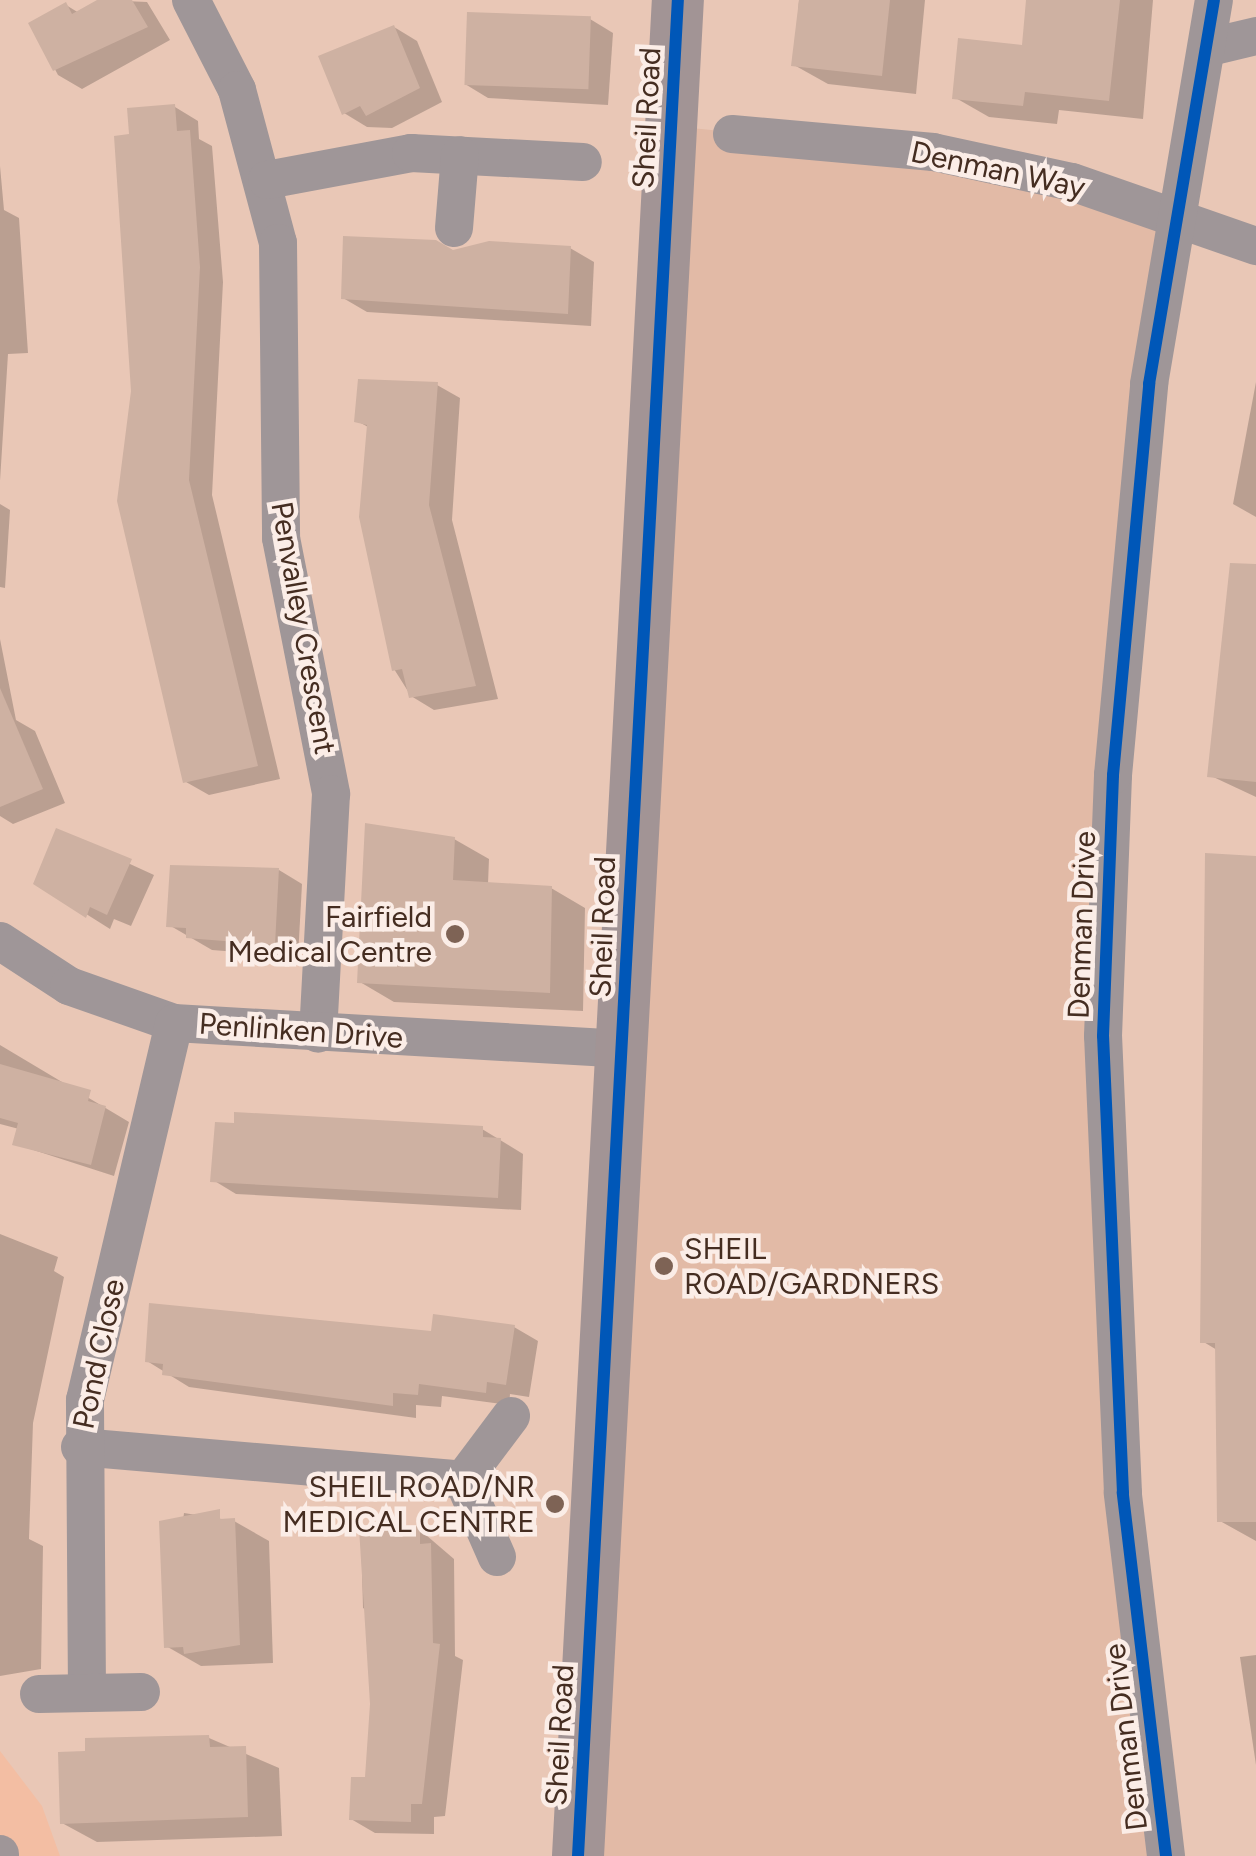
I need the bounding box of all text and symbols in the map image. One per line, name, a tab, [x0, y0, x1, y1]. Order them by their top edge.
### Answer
street label: Sheil Road	[625, 46, 669, 190]
street label: Denman Way	[908, 134, 1088, 206]
street label: Penvalley Crescent	[263, 499, 343, 757]
street label: Denman Drive	[1061, 830, 1103, 1020]
street label: Sheil Road	[583, 856, 623, 998]
place label: Fairfield Medical Centre	[228, 899, 432, 970]
marker: Fairfield Medical Centre	[442, 921, 468, 947]
street label: Penlinken Drive	[198, 1006, 404, 1056]
place label: SHEIL ROAD/GARDNERS	[684, 1231, 939, 1302]
marker: SHEIL ROAD/GARDNERS	[653, 1255, 675, 1277]
street label: Pond Close	[66, 1276, 132, 1432]
place label: SHEIL ROAD/NR MEDICAL CENTRE	[282, 1469, 535, 1540]
marker: SHEIL ROAD/NR MEDICAL CENTRE	[544, 1493, 566, 1515]
street label: Denman Drive	[1097, 1641, 1155, 1833]
street label: Sheil Road	[538, 1663, 582, 1807]

